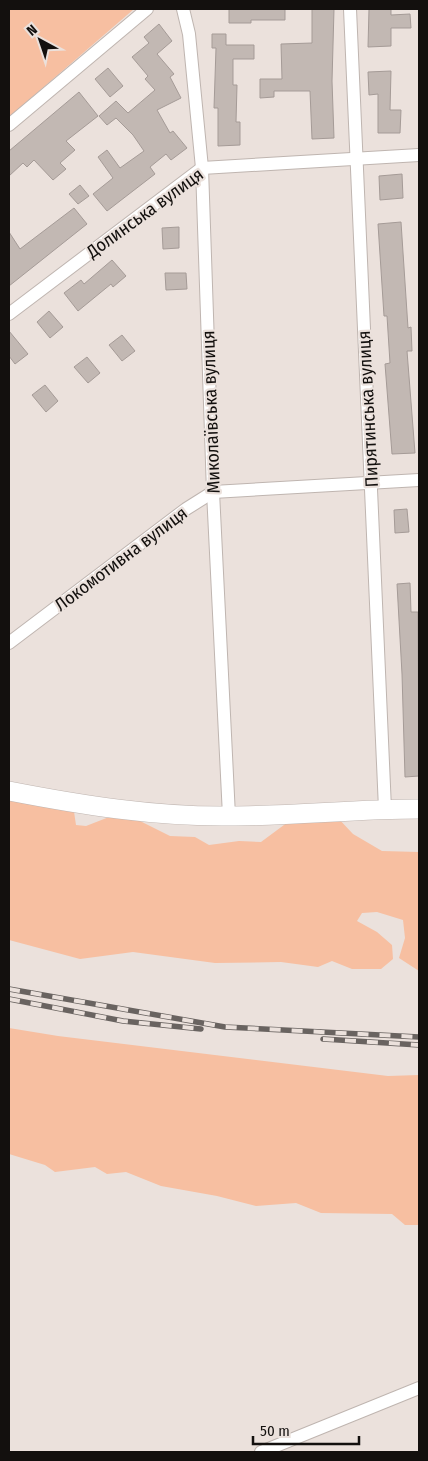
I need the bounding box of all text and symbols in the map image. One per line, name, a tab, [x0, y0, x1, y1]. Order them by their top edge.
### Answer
north arrow	[15, 15, 65, 65]
text: N	[23, 21, 41, 40]
street label: Долинська вулиця	[81, 163, 208, 263]
street label: Миколаївська вулиця	[197, 330, 225, 494]
street label: Пирятинська вулиця	[353, 330, 383, 488]
street label: Локомотивна вулиця	[50, 502, 192, 616]
scale bar	[253, 1414, 359, 1446]
text: 50 m	[260, 1422, 290, 1440]

